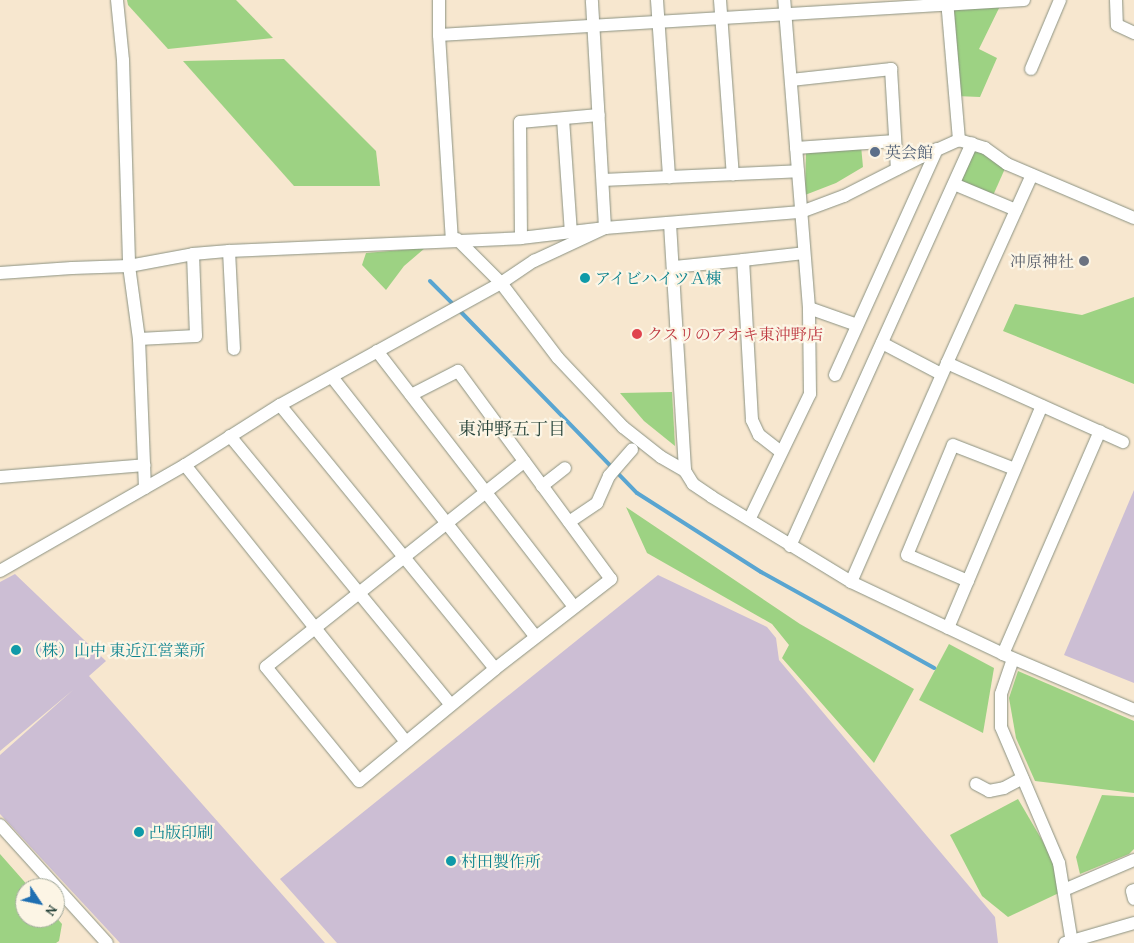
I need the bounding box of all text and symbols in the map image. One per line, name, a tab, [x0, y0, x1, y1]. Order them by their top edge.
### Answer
place label: 英会館	[885, 142, 933, 162]
marker: 英会館	[869, 146, 881, 158]
place label: 冲原神社	[1010, 251, 1074, 271]
marker: 冲原神社	[1078, 255, 1090, 267]
place label: アイビハイツＡ棟	[595, 268, 723, 288]
marker: アイビハイツＡ棟	[579, 272, 591, 284]
place label: クスリのアオキ東沖野店	[647, 324, 823, 344]
marker: クスリのアオキ東沖野店	[631, 328, 643, 340]
district label: 東沖野五丁目	[458, 418, 566, 440]
place label: （株）山中 東近江営業所	[26, 640, 206, 660]
marker: （株）山中 東近江営業所	[10, 644, 22, 656]
place label: 凸版印刷	[149, 822, 213, 842]
marker: 凸版印刷	[133, 826, 145, 838]
place label: 村田製作所	[461, 851, 541, 871]
marker: 村田製作所	[445, 855, 457, 867]
north arrow	[15, 878, 65, 928]
text: N	[41, 901, 63, 920]

